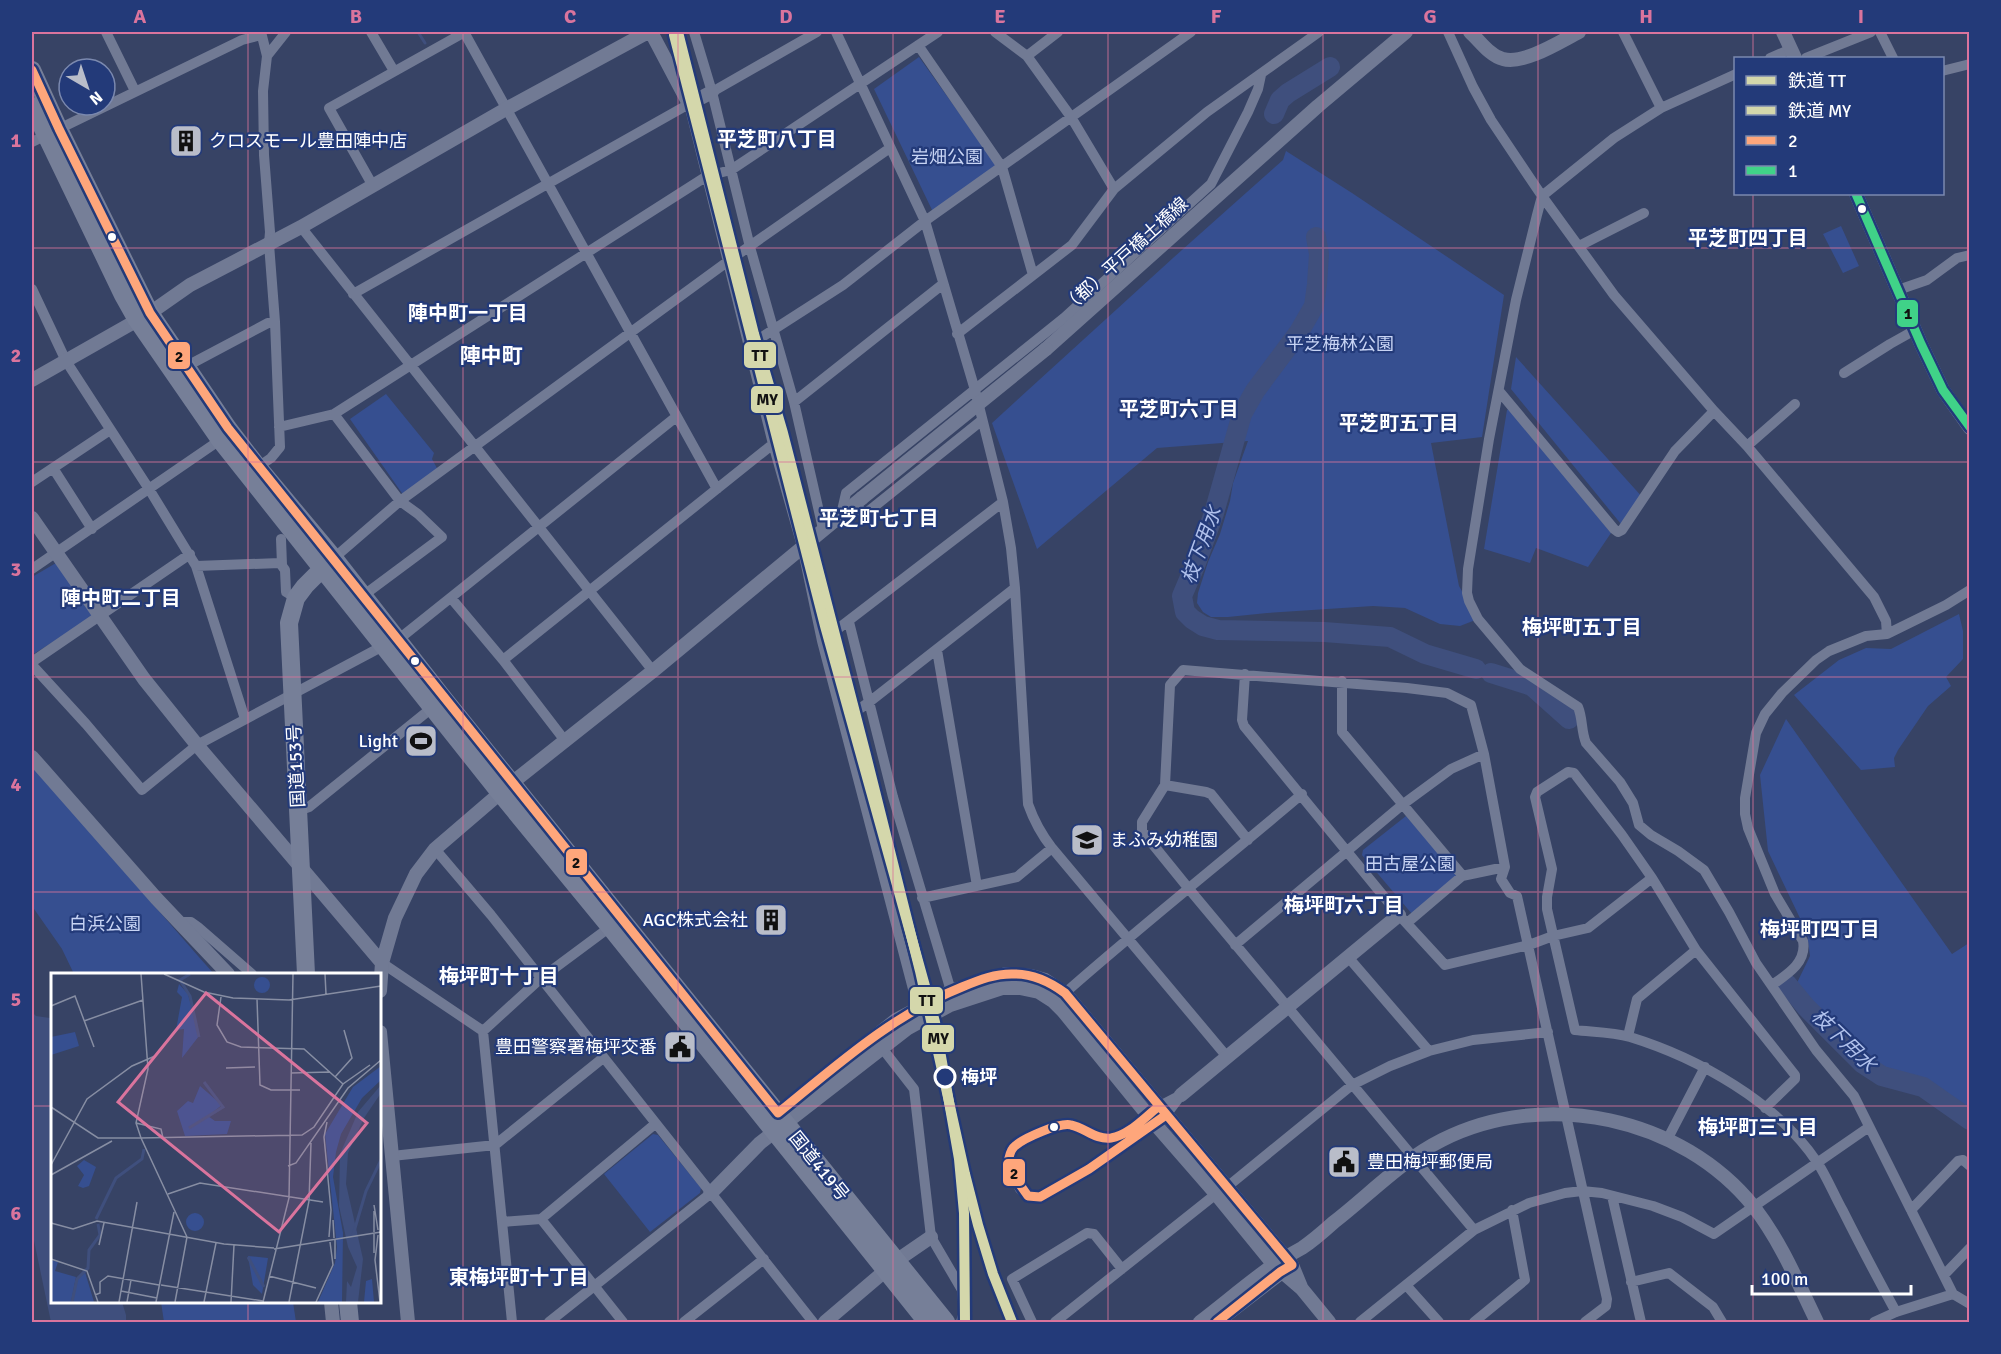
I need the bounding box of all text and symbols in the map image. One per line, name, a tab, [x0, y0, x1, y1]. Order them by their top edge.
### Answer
text: A	[134, 4, 147, 29]
text: B	[350, 4, 362, 29]
text: C	[564, 4, 576, 29]
text: D	[779, 4, 793, 29]
text: E	[994, 4, 1006, 29]
text: F	[1211, 4, 1222, 29]
text: G	[1423, 4, 1437, 29]
text: H	[1639, 4, 1653, 29]
text: I	[1858, 4, 1864, 29]
north arrow	[57, 57, 117, 117]
legend	[1734, 57, 1944, 195]
text: 鉄道 TT	[1788, 70, 1846, 92]
text: N	[85, 87, 106, 109]
text: 鉄道 MY	[1788, 100, 1851, 122]
building icon: クロスモール豊田陣中店	[168, 123, 204, 159]
district label: 平芝町八丁目	[717, 127, 837, 152]
text: 1	[11, 128, 22, 153]
place label: クロスモール豊田陣中店	[209, 130, 407, 152]
text: 2	[1788, 130, 1798, 152]
park label: 岩畑公園	[911, 146, 983, 168]
text: 1	[1788, 160, 1798, 182]
street label: （都）平戸橋土橋線	[1057, 193, 1193, 317]
unlabelled marker	[1856, 203, 1868, 215]
district label: 平芝町四丁目	[1688, 226, 1808, 251]
unlabelled marker	[106, 231, 118, 243]
line badge: 1	[1896, 299, 1919, 328]
district label: 陣中町一丁目	[408, 301, 528, 326]
text: 1	[1904, 304, 1913, 324]
park label: 平芝梅林公園	[1286, 333, 1394, 355]
line badge: 2	[167, 341, 191, 370]
line badge: TT	[743, 341, 777, 369]
text: 2	[11, 343, 21, 368]
district label: 陣中町	[460, 343, 523, 369]
text: TT	[751, 346, 769, 366]
text: 2	[175, 347, 183, 367]
line badge: MY	[750, 385, 784, 414]
text: MY	[756, 390, 778, 410]
district label: 平芝町六丁目	[1119, 397, 1239, 422]
district label: 平芝町五丁目	[1339, 411, 1459, 436]
water label: 枝下用水	[1176, 501, 1228, 587]
district label: 平芝町七丁目	[819, 506, 939, 531]
text: 3	[11, 557, 21, 582]
district label: 陣中町二丁目	[61, 586, 181, 611]
district label: 梅坪町五丁目	[1522, 615, 1642, 640]
unlabelled marker	[409, 655, 421, 667]
sports icon: Light	[403, 723, 439, 759]
street label: 国道153号	[283, 724, 309, 808]
place label: Light	[358, 730, 398, 752]
text: 4	[11, 772, 22, 797]
school or university icon: まふみ幼稚園	[1069, 822, 1105, 858]
place label: まふみ幼稚園	[1110, 829, 1218, 851]
line badge: 2	[565, 848, 588, 876]
text: 2	[572, 853, 580, 873]
park label: 田古屋公園	[1365, 853, 1455, 875]
district label: 梅坪町六丁目	[1284, 893, 1404, 918]
building icon: AGC株式会社	[753, 902, 789, 938]
place label: AGC株式会社	[643, 909, 748, 931]
park label: 白浜公園	[69, 913, 141, 935]
district label: 梅坪町四丁目	[1760, 917, 1880, 942]
district label: 梅坪町十丁目	[439, 964, 559, 989]
inset map	[51, 973, 381, 1303]
line badge: TT	[909, 986, 944, 1015]
text: 5	[11, 987, 21, 1012]
text: TT	[918, 991, 936, 1011]
water label: 枝下用水	[1806, 1004, 1883, 1079]
line badge: MY	[921, 1024, 955, 1053]
public building icon: 豊田警察署梅坪交番	[662, 1029, 698, 1065]
text: MY	[927, 1029, 949, 1049]
place label: 豊田警察署梅坪交番	[495, 1036, 657, 1058]
marker: 梅坪	[934, 1066, 956, 1088]
place label: 梅坪	[961, 1066, 997, 1088]
district label: 梅坪町三丁目	[1698, 1115, 1818, 1140]
unlabelled marker	[1048, 1121, 1060, 1133]
street label: 国道419号	[784, 1127, 854, 1205]
public building icon: 豊田梅坪郵便局	[1326, 1144, 1362, 1180]
place label: 豊田梅坪郵便局	[1367, 1151, 1493, 1173]
line badge: 2	[1002, 1158, 1026, 1187]
text: 2	[1010, 1164, 1018, 1184]
text: 6	[11, 1201, 22, 1226]
scale bar	[1752, 1258, 1911, 1296]
district label: 東梅坪町十丁目	[449, 1265, 589, 1290]
text: 100 m	[1761, 1268, 1808, 1290]

